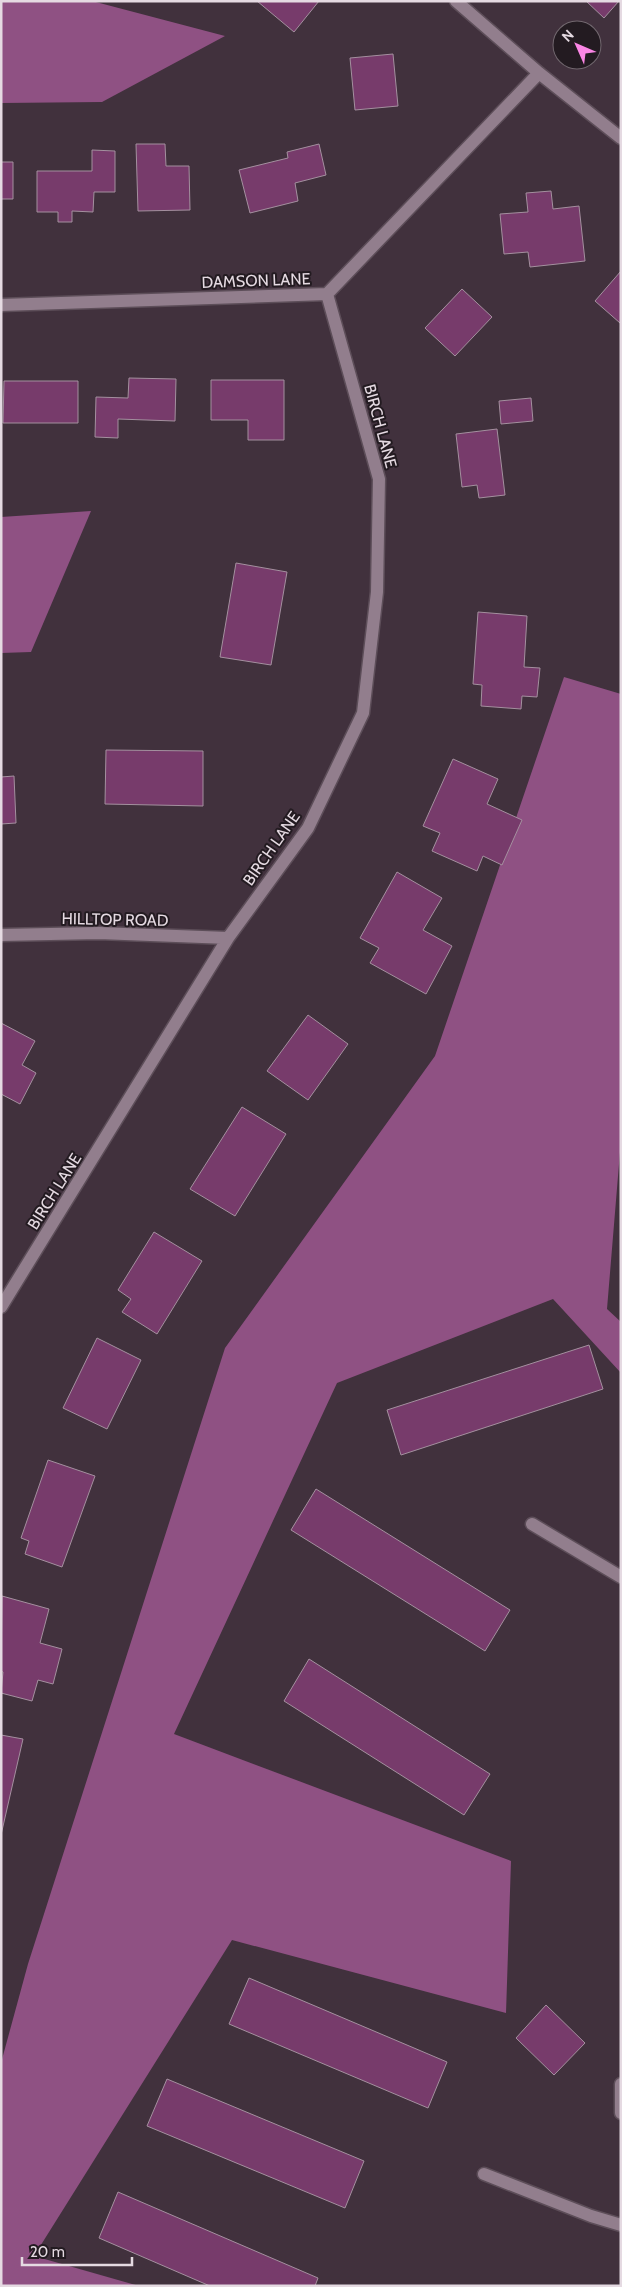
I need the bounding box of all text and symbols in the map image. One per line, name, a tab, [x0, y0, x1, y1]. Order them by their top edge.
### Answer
north arrow	[552, 20, 602, 70]
text: N	[558, 26, 578, 46]
street label: DAMSON LANE	[201, 269, 311, 292]
street label: BIRCH LANE	[360, 382, 401, 470]
street label: BIRCH LANE	[239, 807, 304, 889]
street label: HILLTOP ROAD	[61, 909, 169, 930]
street label: BIRCH LANE	[24, 1150, 85, 1233]
scale bar	[22, 2234, 132, 2266]
text: 20 m	[30, 2243, 65, 2261]

